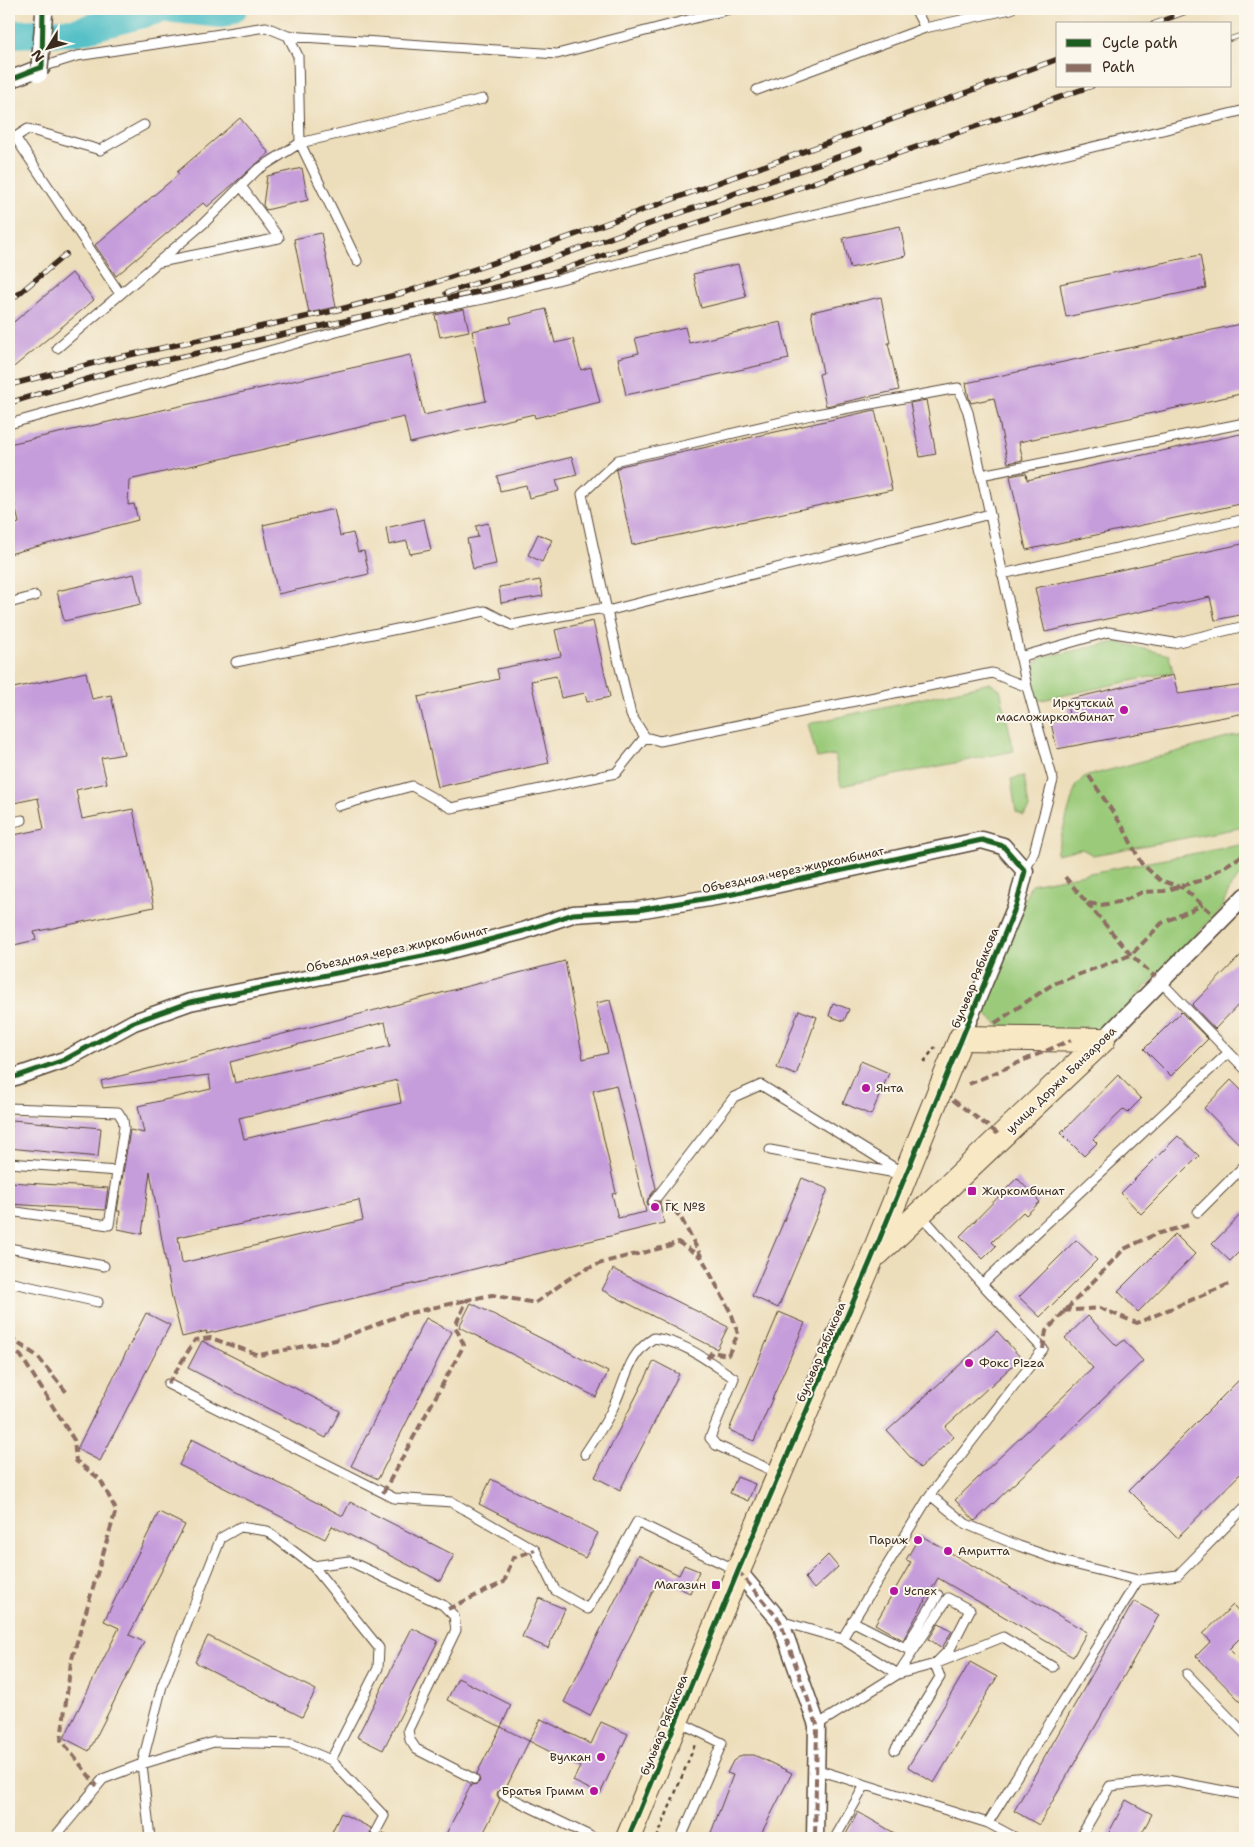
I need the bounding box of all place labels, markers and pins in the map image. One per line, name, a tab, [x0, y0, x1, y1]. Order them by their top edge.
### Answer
place label: Иркутский масложиркомбинат	[996, 695, 1115, 725]
marker: Иркутский масложиркомбинат	[1118, 704, 1130, 716]
place label: Янта	[876, 1080, 904, 1096]
marker: Янта	[860, 1082, 872, 1094]
place label: Жиркомбинат	[982, 1183, 1066, 1199]
marker: Жиркомбинат	[966, 1185, 978, 1197]
place label: ГК №8	[665, 1199, 706, 1215]
marker: ГК №8	[649, 1201, 661, 1213]
place label: Фокс Pizza	[979, 1355, 1045, 1371]
marker: Фокс Pizza	[963, 1357, 975, 1369]
place label: Париж	[869, 1532, 908, 1548]
marker: Париж	[912, 1534, 924, 1546]
place label: Амритта	[958, 1543, 1010, 1559]
marker: Амритта	[942, 1545, 954, 1557]
place label: Магазин	[654, 1577, 706, 1593]
marker: Магазин	[710, 1579, 722, 1591]
place label: Успех	[904, 1583, 937, 1599]
marker: Успех	[888, 1585, 900, 1597]
place label: Вулкан	[550, 1749, 591, 1765]
marker: Вулкан	[595, 1751, 607, 1763]
place label: Братья Гримм	[502, 1783, 584, 1799]
marker: Братья Гримм	[588, 1785, 600, 1797]

